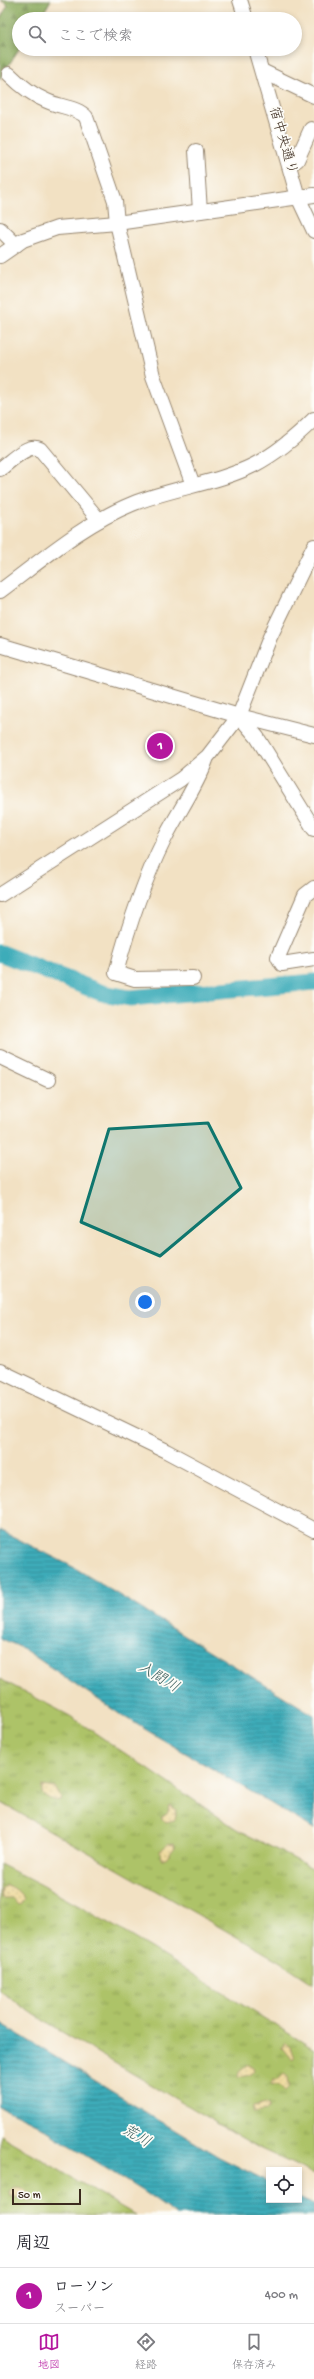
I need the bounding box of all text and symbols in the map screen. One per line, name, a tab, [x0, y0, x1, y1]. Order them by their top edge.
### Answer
search box	[12, 12, 302, 56]
icon: search	[26, 23, 48, 45]
text: ここで検索	[58, 28, 133, 46]
street label: 宿中央通り	[264, 105, 300, 177]
pin: 1	[147, 731, 173, 761]
your location	[135, 1292, 155, 1312]
water label: 入間川	[134, 1659, 182, 1697]
water label: 荒川	[119, 2122, 153, 2152]
map controls	[266, 2167, 302, 2203]
button: locate	[266, 2167, 302, 2203]
scale bar	[12, 2187, 81, 2206]
text: 50 m	[18, 2190, 40, 2202]
text: 周辺	[16, 2235, 50, 2255]
text: ローソン	[54, 2279, 114, 2297]
text: 1	[26, 2288, 32, 2303]
text: 400 m	[265, 2288, 298, 2303]
text: スーパー	[54, 2302, 105, 2317]
tab: 地図	[38, 2331, 60, 2372]
tab: 経路	[135, 2331, 157, 2372]
tab: 保存済み	[232, 2331, 276, 2372]

